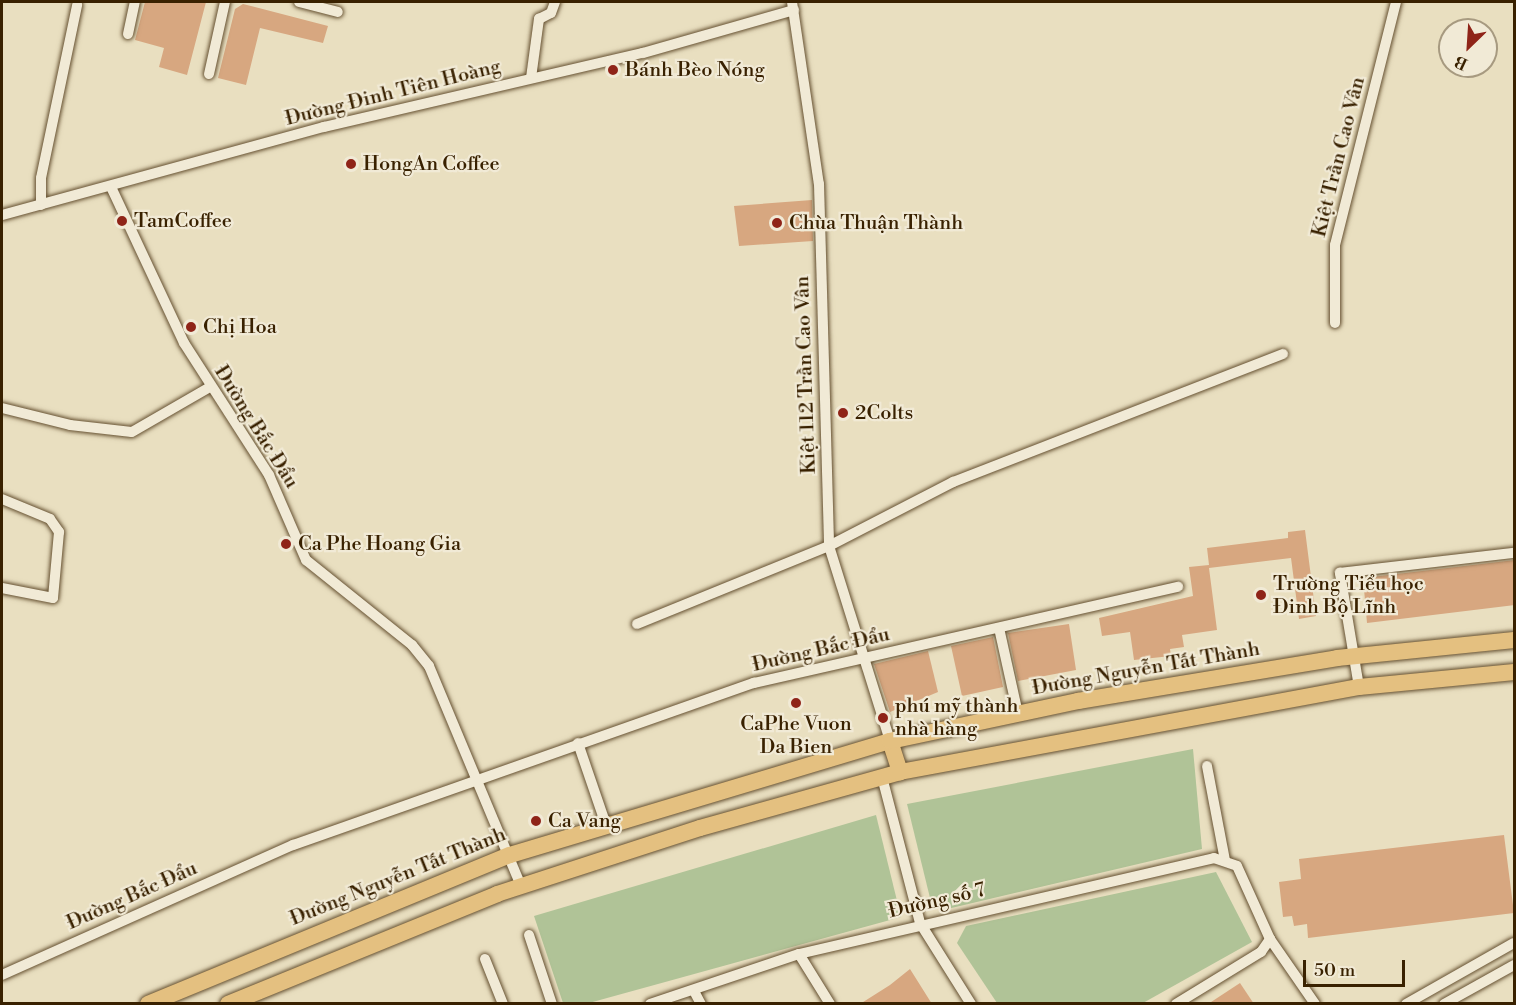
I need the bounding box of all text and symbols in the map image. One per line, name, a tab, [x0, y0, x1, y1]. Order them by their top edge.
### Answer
north arrow	[1438, 18, 1498, 78]
text: B	[1452, 51, 1471, 74]
street label: Đường Đinh Tiên Hoàng	[283, 55, 503, 131]
place label: Bánh Bèo Nóng	[625, 58, 765, 82]
marker: Bánh Bèo Nóng	[606, 63, 620, 77]
street label: Kiệt Trần Cao Vân	[1307, 74, 1371, 240]
place label: HongAn Coffee	[363, 152, 500, 176]
marker: HongAn Coffee	[344, 157, 358, 171]
place label: TamCoffee	[134, 209, 232, 233]
place label: Chùa Thuận Thành	[789, 211, 963, 235]
marker: TamCoffee	[115, 214, 129, 228]
marker: Chùa Thuận Thành	[770, 216, 784, 230]
street label: Kiệt 112 Trần Cao Vân	[791, 276, 821, 474]
place label: Chị Hoa	[203, 315, 277, 339]
marker: Chị Hoa	[184, 320, 198, 334]
street label: Đường Bắc Đẩu	[209, 361, 303, 493]
place label: 2Colts	[855, 401, 913, 425]
marker: 2Colts	[836, 406, 850, 420]
place label: Ca Phe Hoang Gia	[298, 532, 461, 556]
marker: Ca Phe Hoang Gia	[279, 537, 293, 551]
place label: Trường Tiểu học Đinh Bộ Lĩnh	[1273, 572, 1424, 619]
marker: Trường Tiểu học Đinh Bộ Lĩnh	[1254, 588, 1268, 602]
street label: Đường Bắc Đẩu	[750, 623, 892, 677]
street label: Đường Nguyễn Tất Thành	[1030, 637, 1262, 701]
place label: phú mỹ thành nhà hàng	[895, 694, 1018, 741]
marker: CaPhe Vuon Da Bien	[789, 696, 803, 710]
marker: phú mỹ thành nhà hàng	[876, 711, 890, 725]
place label: CaPhe Vuon Da Bien	[740, 712, 852, 759]
place label: Ca Vang	[548, 809, 621, 833]
marker: Ca Vang	[529, 814, 543, 828]
street label: Đường Nguyễn Tất Thành	[287, 823, 509, 931]
street label: Đường Bắc Đẩu	[63, 857, 201, 935]
street label: Đường số 7	[886, 878, 988, 924]
scale bar	[1306, 948, 1408, 986]
text: 50 m	[1314, 959, 1355, 982]

